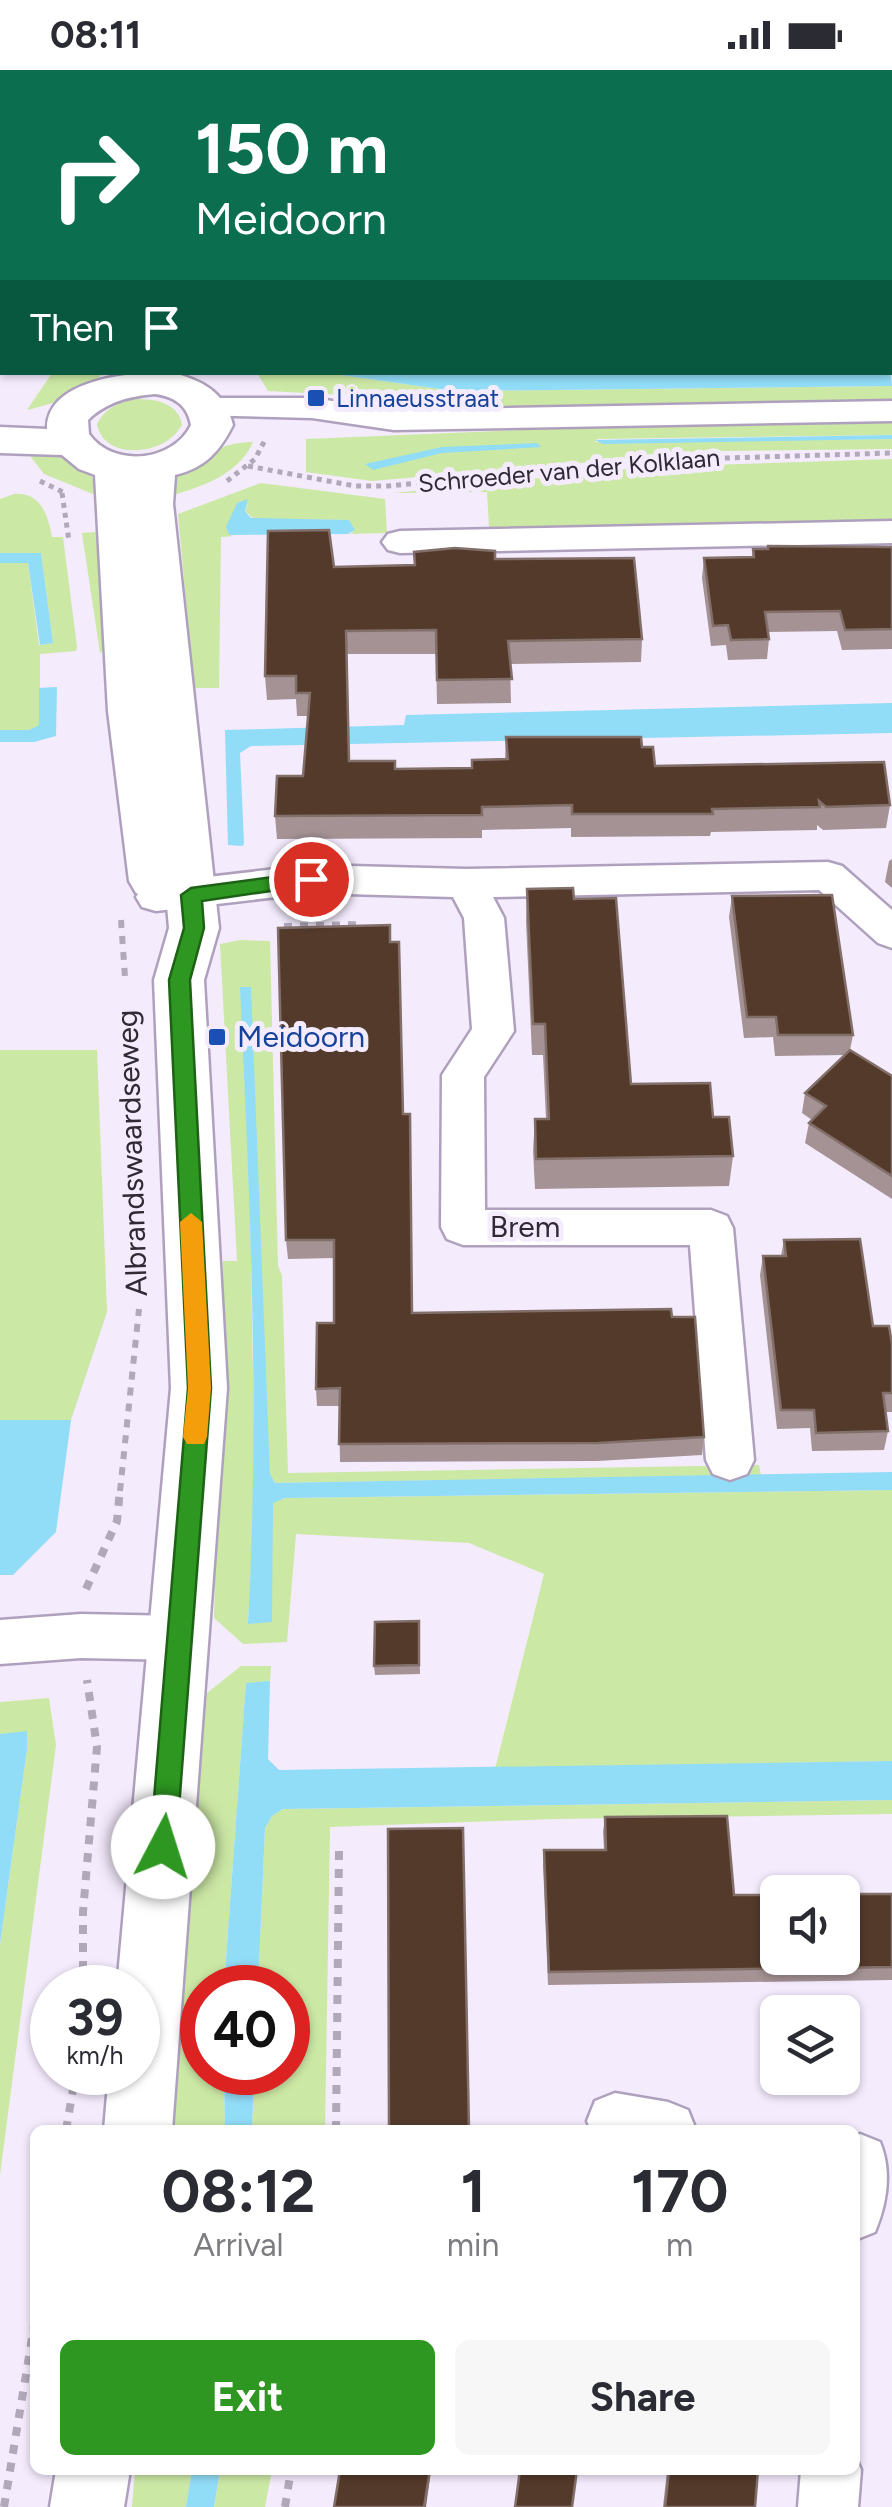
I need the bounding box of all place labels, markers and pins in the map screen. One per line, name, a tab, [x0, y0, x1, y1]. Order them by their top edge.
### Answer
place label: Linnaeusstraat	[336, 383, 499, 413]
marker: Linnaeusstraat	[305, 387, 327, 409]
pin	[269, 837, 354, 922]
place label: Meidoorn	[237, 1018, 365, 1055]
marker: Meidoorn	[206, 1026, 228, 1048]

